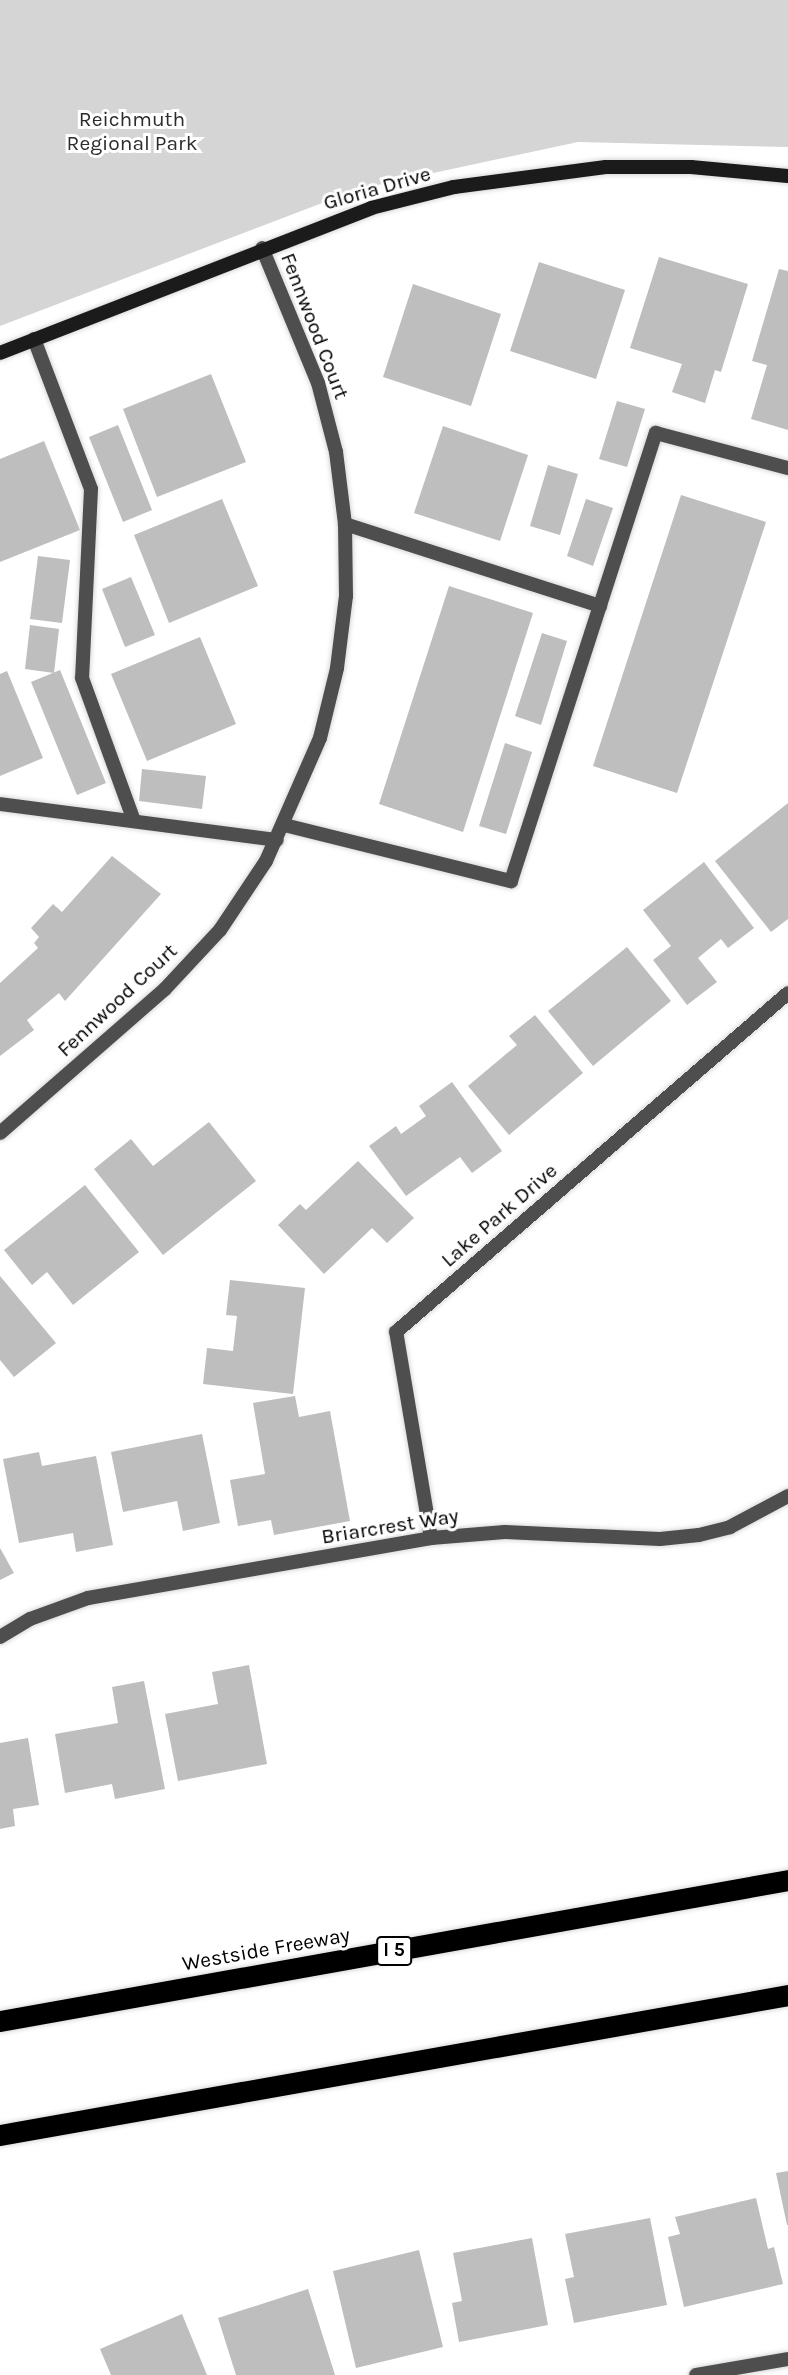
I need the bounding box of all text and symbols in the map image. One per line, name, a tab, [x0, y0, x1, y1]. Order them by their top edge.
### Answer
park label: Reichmuth Regional Park	[67, 106, 197, 156]
street label: Gloria Drive	[321, 161, 433, 215]
street label: Fennwood Court	[276, 249, 354, 403]
street label: Fennwood Court	[52, 938, 182, 1062]
street label: Lake Park Drive	[436, 1158, 562, 1272]
street label: Briarcrest Way	[320, 1503, 460, 1549]
street label: Westside Freeway	[180, 1922, 352, 1976]
road number: I 5	[375, 1936, 413, 1966]

